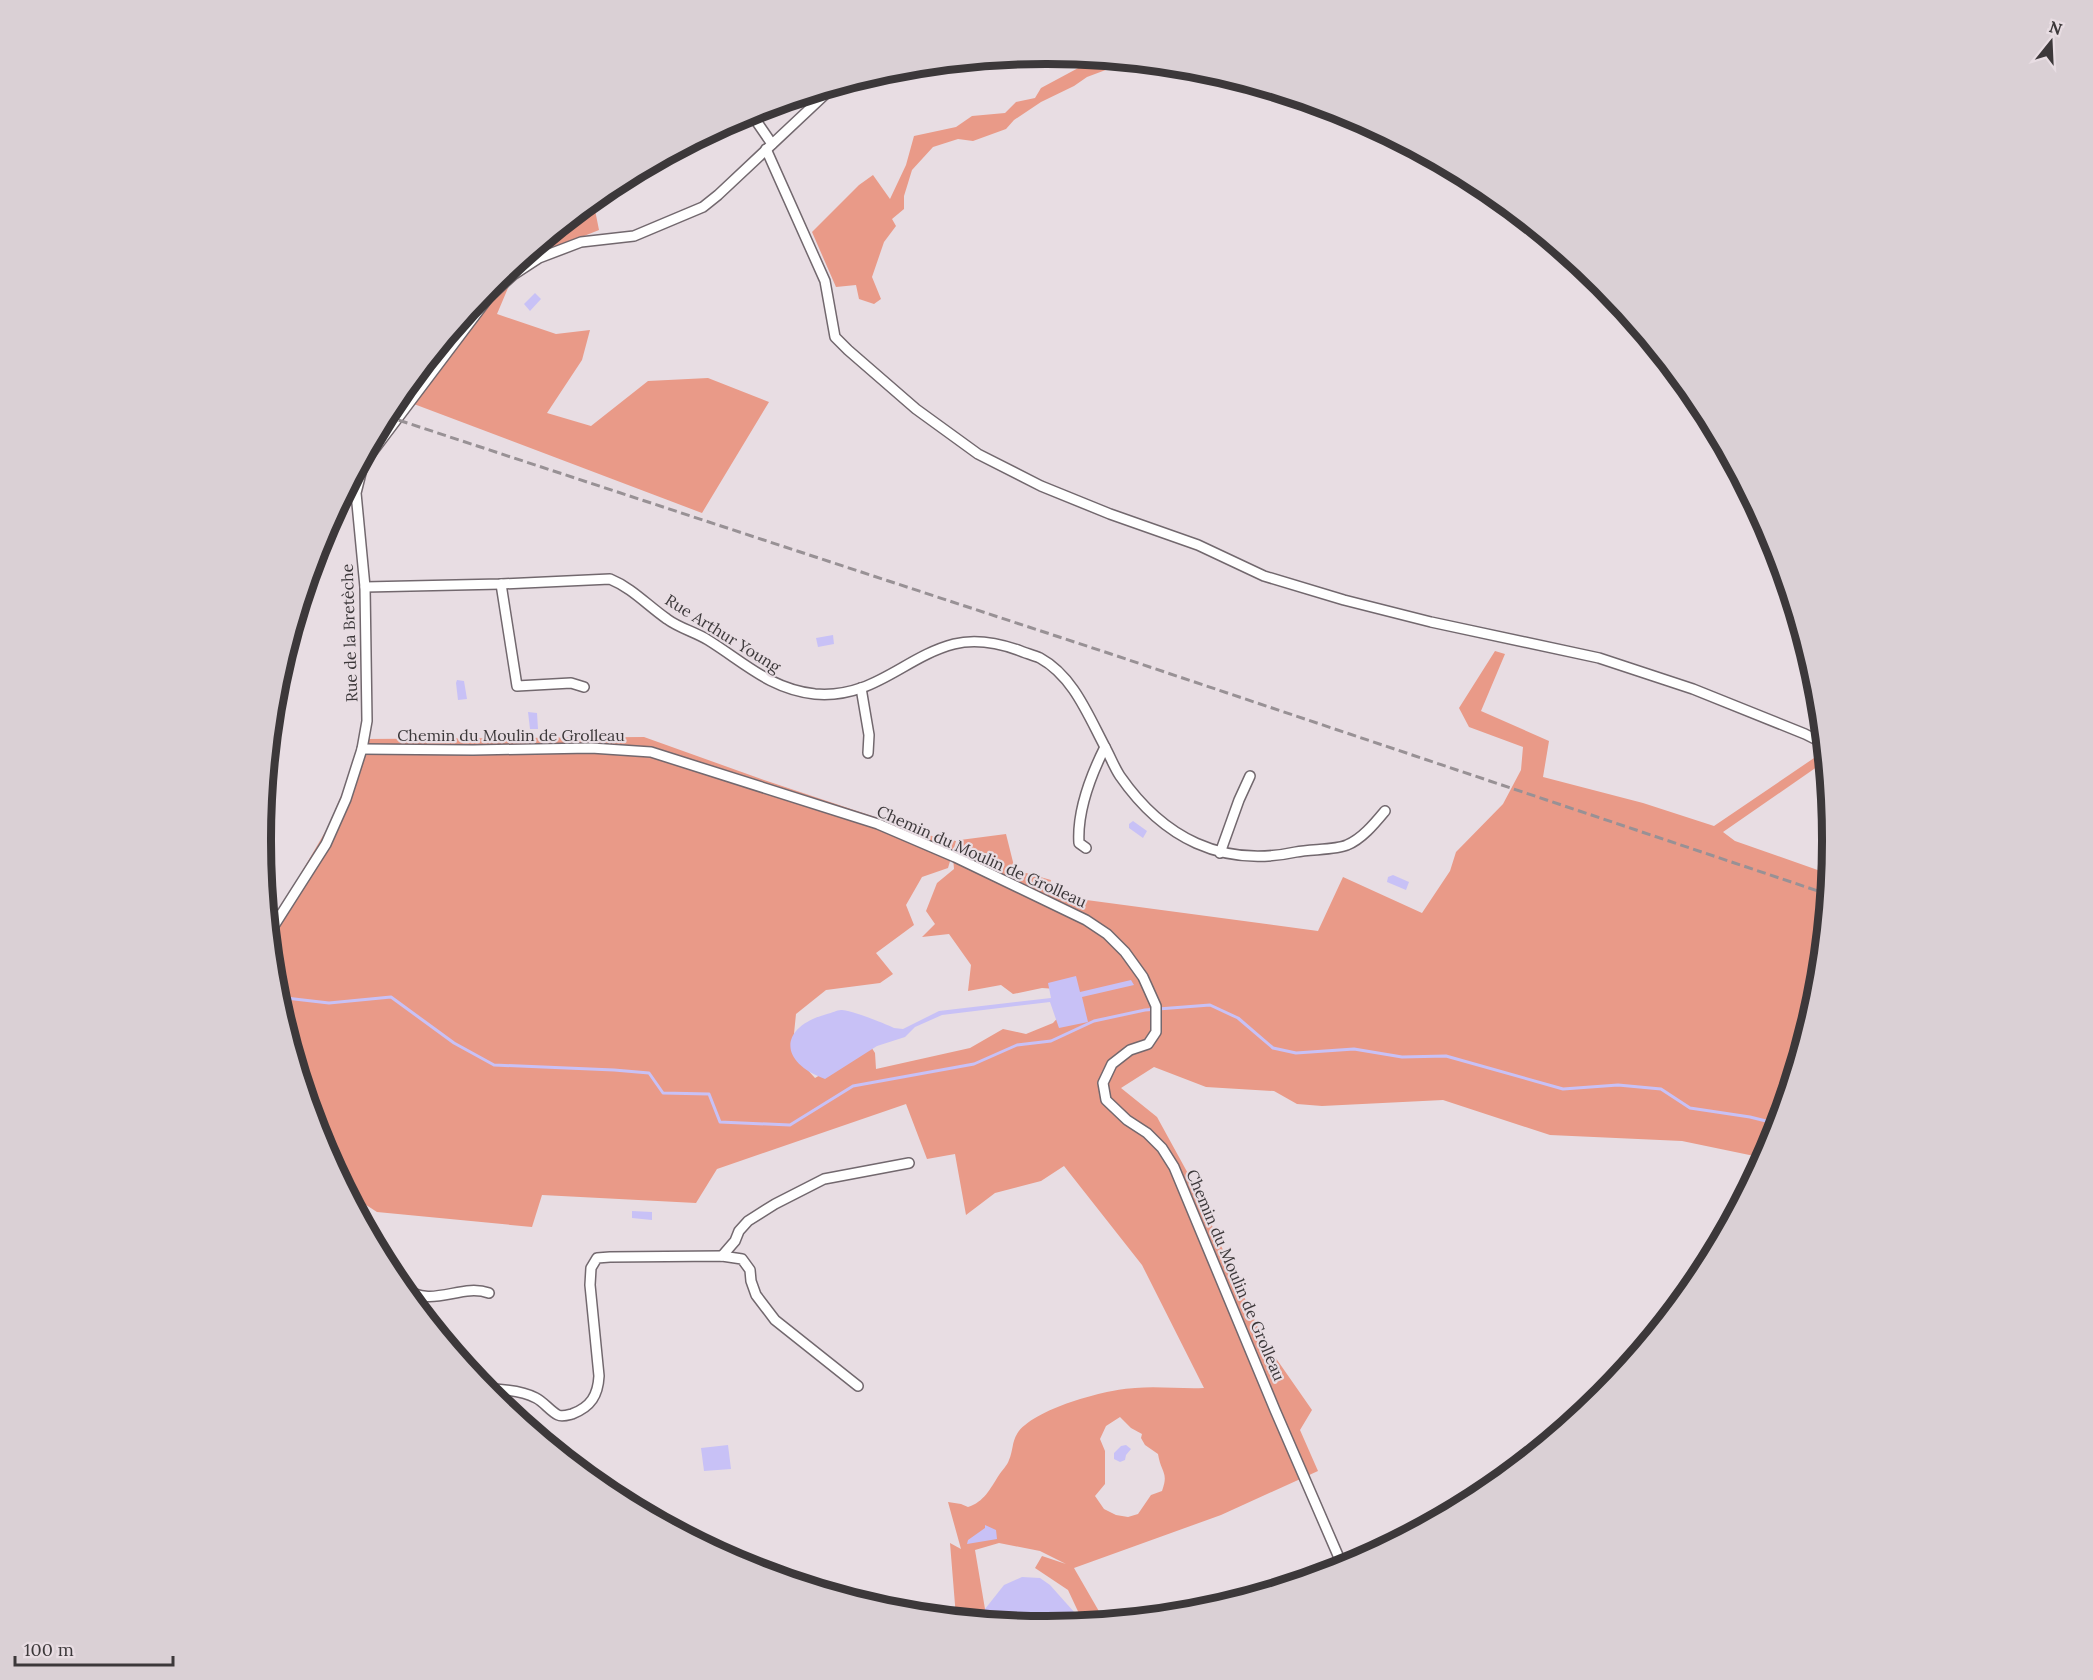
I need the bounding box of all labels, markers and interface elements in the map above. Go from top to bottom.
north arrow [2021,12,2081,72]
text: N [2047,16,2065,39]
street label: Rue de la Bretèche [337,563,361,703]
street label: Rue Arthur Young [662,589,785,677]
street label: Chemin du Moulin de Grolleau [397,725,625,745]
street label: Chemin du Moulin de Grolleau [874,801,1090,912]
street label: Chemin du Moulin de Grolleau [1182,1166,1290,1384]
scale bar [15,1629,172,1667]
text: 100 m [24,1638,74,1661]

